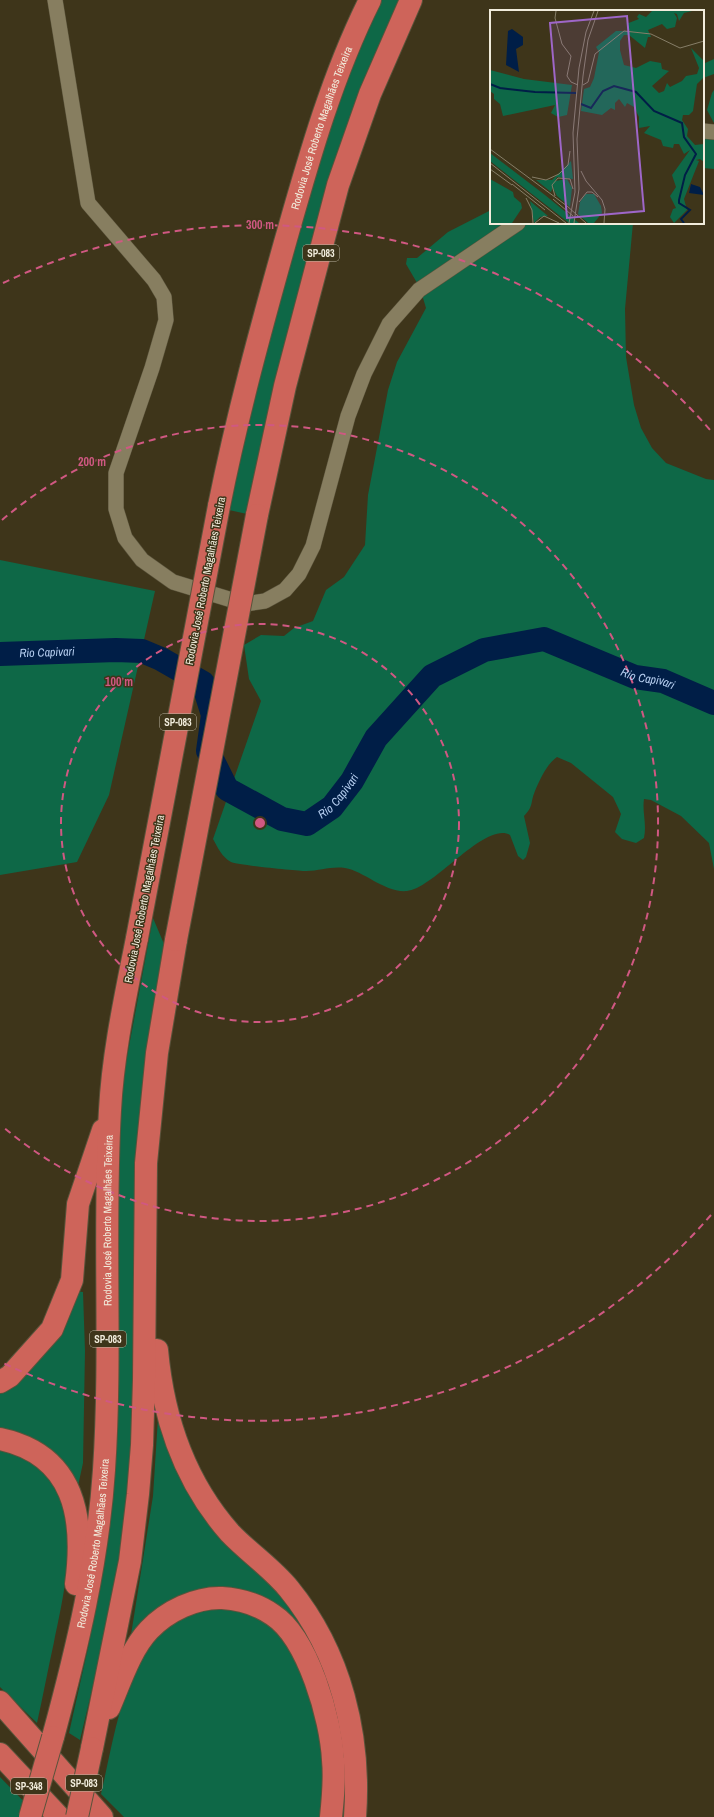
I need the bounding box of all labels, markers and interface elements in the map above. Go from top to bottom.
inset map [490,10,704,224]
street label: Rodovia José Roberto Magalhães Teixeira [288,44,355,211]
text: 300 m [246,217,274,233]
road number: SP-083 [303,245,339,261]
text: 200 m [78,454,106,470]
street label: Rodovia José Roberto Magalhães Teixeira [182,496,228,666]
water label: Rio Capivari [19,643,75,661]
water label: Rio Capivari [618,664,678,693]
text: 100 m [105,674,133,690]
road number: SP-083 [160,714,196,730]
water label: Rio Capivari [315,771,363,822]
street label: Rodovia José Roberto Magalhães Teixeira [121,814,167,984]
centre of rings [253,816,267,830]
street label: Rodovia José Roberto Magalhães Teixeira [100,1134,116,1306]
road number: SP-083 [90,1331,126,1347]
street label: Rodovia José Roberto Magalhães Teixeira [73,1458,112,1629]
road number: SP-083 [66,1775,102,1791]
road number: SP-348 [11,1778,47,1794]

